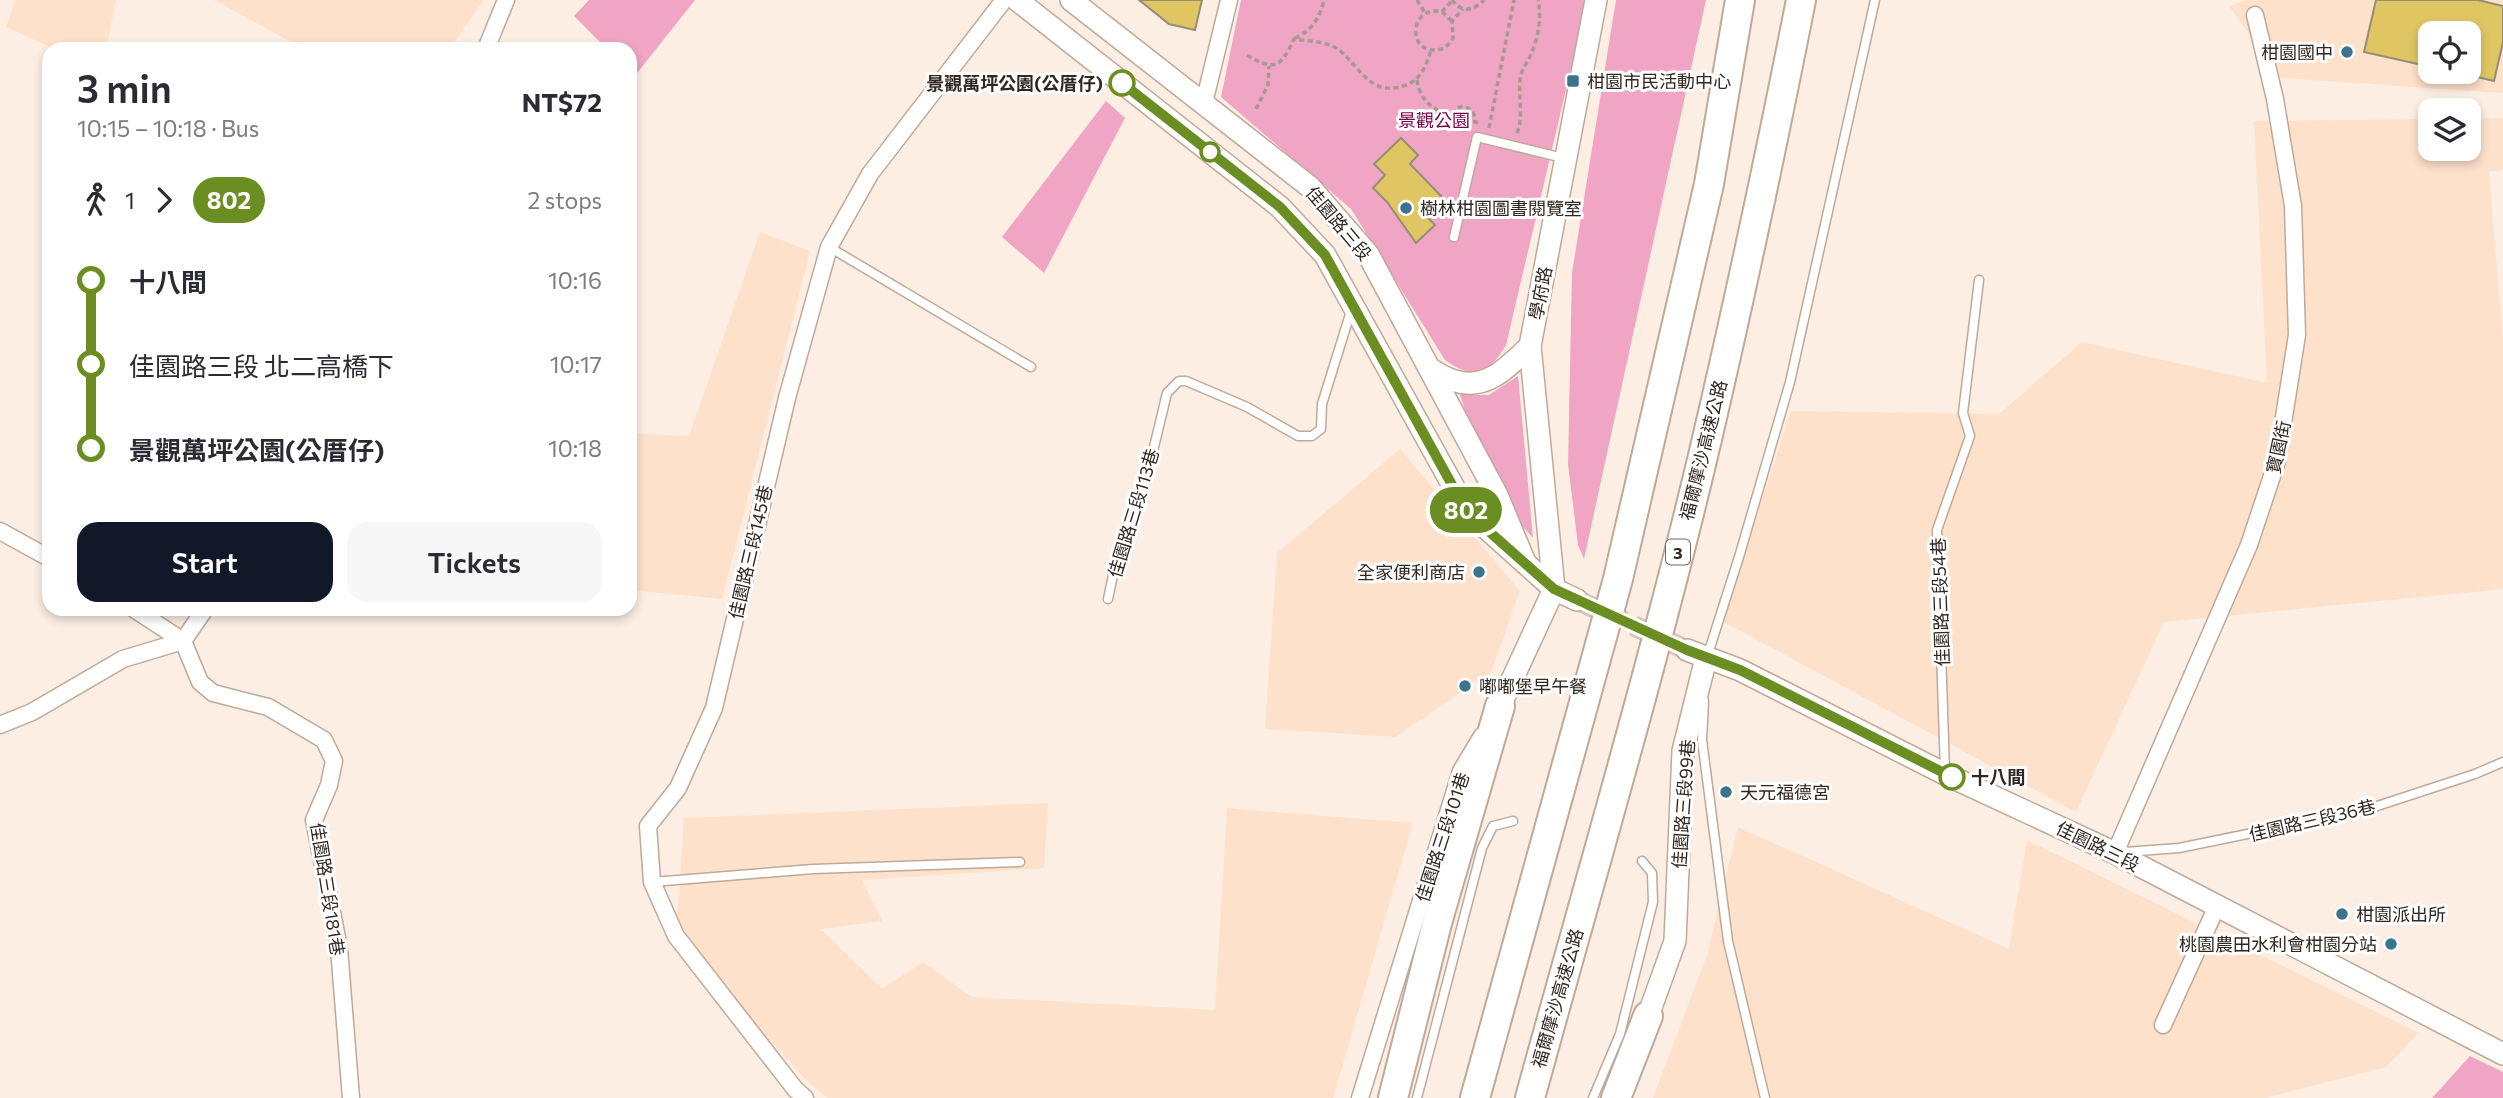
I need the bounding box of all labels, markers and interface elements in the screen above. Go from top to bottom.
map controls [2418,21,2481,161]
button: locate [2418,21,2481,84]
place label: 柑園國中 [2261,41,2333,63]
marker: 柑園國中 [2339,44,2355,60]
text: 3 min [77,64,172,111]
marker: 景觀萬坪公園(公厝仔) [1109,70,1135,96]
place label: 柑園市民活動中心 [1587,70,1731,92]
place label: 景觀萬坪公園(公厝仔) [926,72,1103,94]
marker: 柑園市民活動中心 [1565,73,1581,89]
text: NT$72 [522,86,602,117]
button: layers [2418,98,2481,161]
park label: 景觀公園 [1398,109,1470,131]
text: 10:15 – 10:18 · Bus [77,114,259,142]
unlabelled marker [1200,142,1220,162]
icon: walk [77,181,115,219]
icon: forward [145,181,183,219]
street label: 佳園路三段 [1302,181,1376,265]
text: 802 [207,185,251,214]
text: 1 [125,186,135,214]
text: 2 stops [528,186,602,214]
place label: 樹林柑園圖書閱覽室 [1420,197,1582,219]
marker: 樹林柑園圖書閱覽室 [1398,200,1414,216]
street label: 學府路 [1524,264,1556,322]
text: 十八間 [129,266,207,297]
text: 10:16 [548,266,602,294]
text: 佳園路三段 北二高橋下 [129,350,394,381]
text: 10:17 [550,350,602,378]
street label: 福爾摩沙高速公路 [1675,377,1731,523]
street label: 寶園街 [2262,418,2294,476]
text: 景觀萬坪公園(公厝仔) [129,434,384,465]
text: 10:18 [548,434,602,462]
street label: 佳園路三段113巷 [1103,446,1163,580]
street label: 佳園路三段145巷 [724,483,776,621]
line badge: 802 [1426,487,1506,533]
text: 802 [1444,495,1488,524]
button: Start [77,522,333,602]
button: Tickets [347,522,602,602]
street label: 佳園路三段54巷 [1927,537,1953,667]
road number: 3 [1666,540,1690,565]
place label: 全家便利商店 [1357,561,1465,583]
marker: 全家便利商店 [1471,564,1487,580]
place label: 嘟嘟堡早午餐 [1479,675,1587,697]
marker: 嘟嘟堡早午餐 [1457,678,1473,694]
street label: 佳園路三段99巷 [1667,738,1699,870]
marker: 十八間 [1939,764,1965,790]
place label: 十八間 [1971,766,2025,788]
street label: 佳園路三段101巷 [1411,769,1473,905]
place label: 天元福德宮 [1740,781,1830,803]
marker: 天元福德宮 [1718,784,1734,800]
street label: 佳園路三段36巷 [2247,795,2377,845]
street label: 佳園路三段 [2053,816,2143,876]
street label: 佳園路三段181巷 [307,821,349,957]
place label: 柑園派出所 [2356,903,2446,925]
marker: 柑園派出所 [2334,906,2350,922]
street label: 福爾摩沙高速公路 [1527,926,1587,1070]
place label: 桃園農田水利會柑園分站 [2179,933,2377,955]
marker: 桃園農田水利會柑園分站 [2383,936,2399,952]

